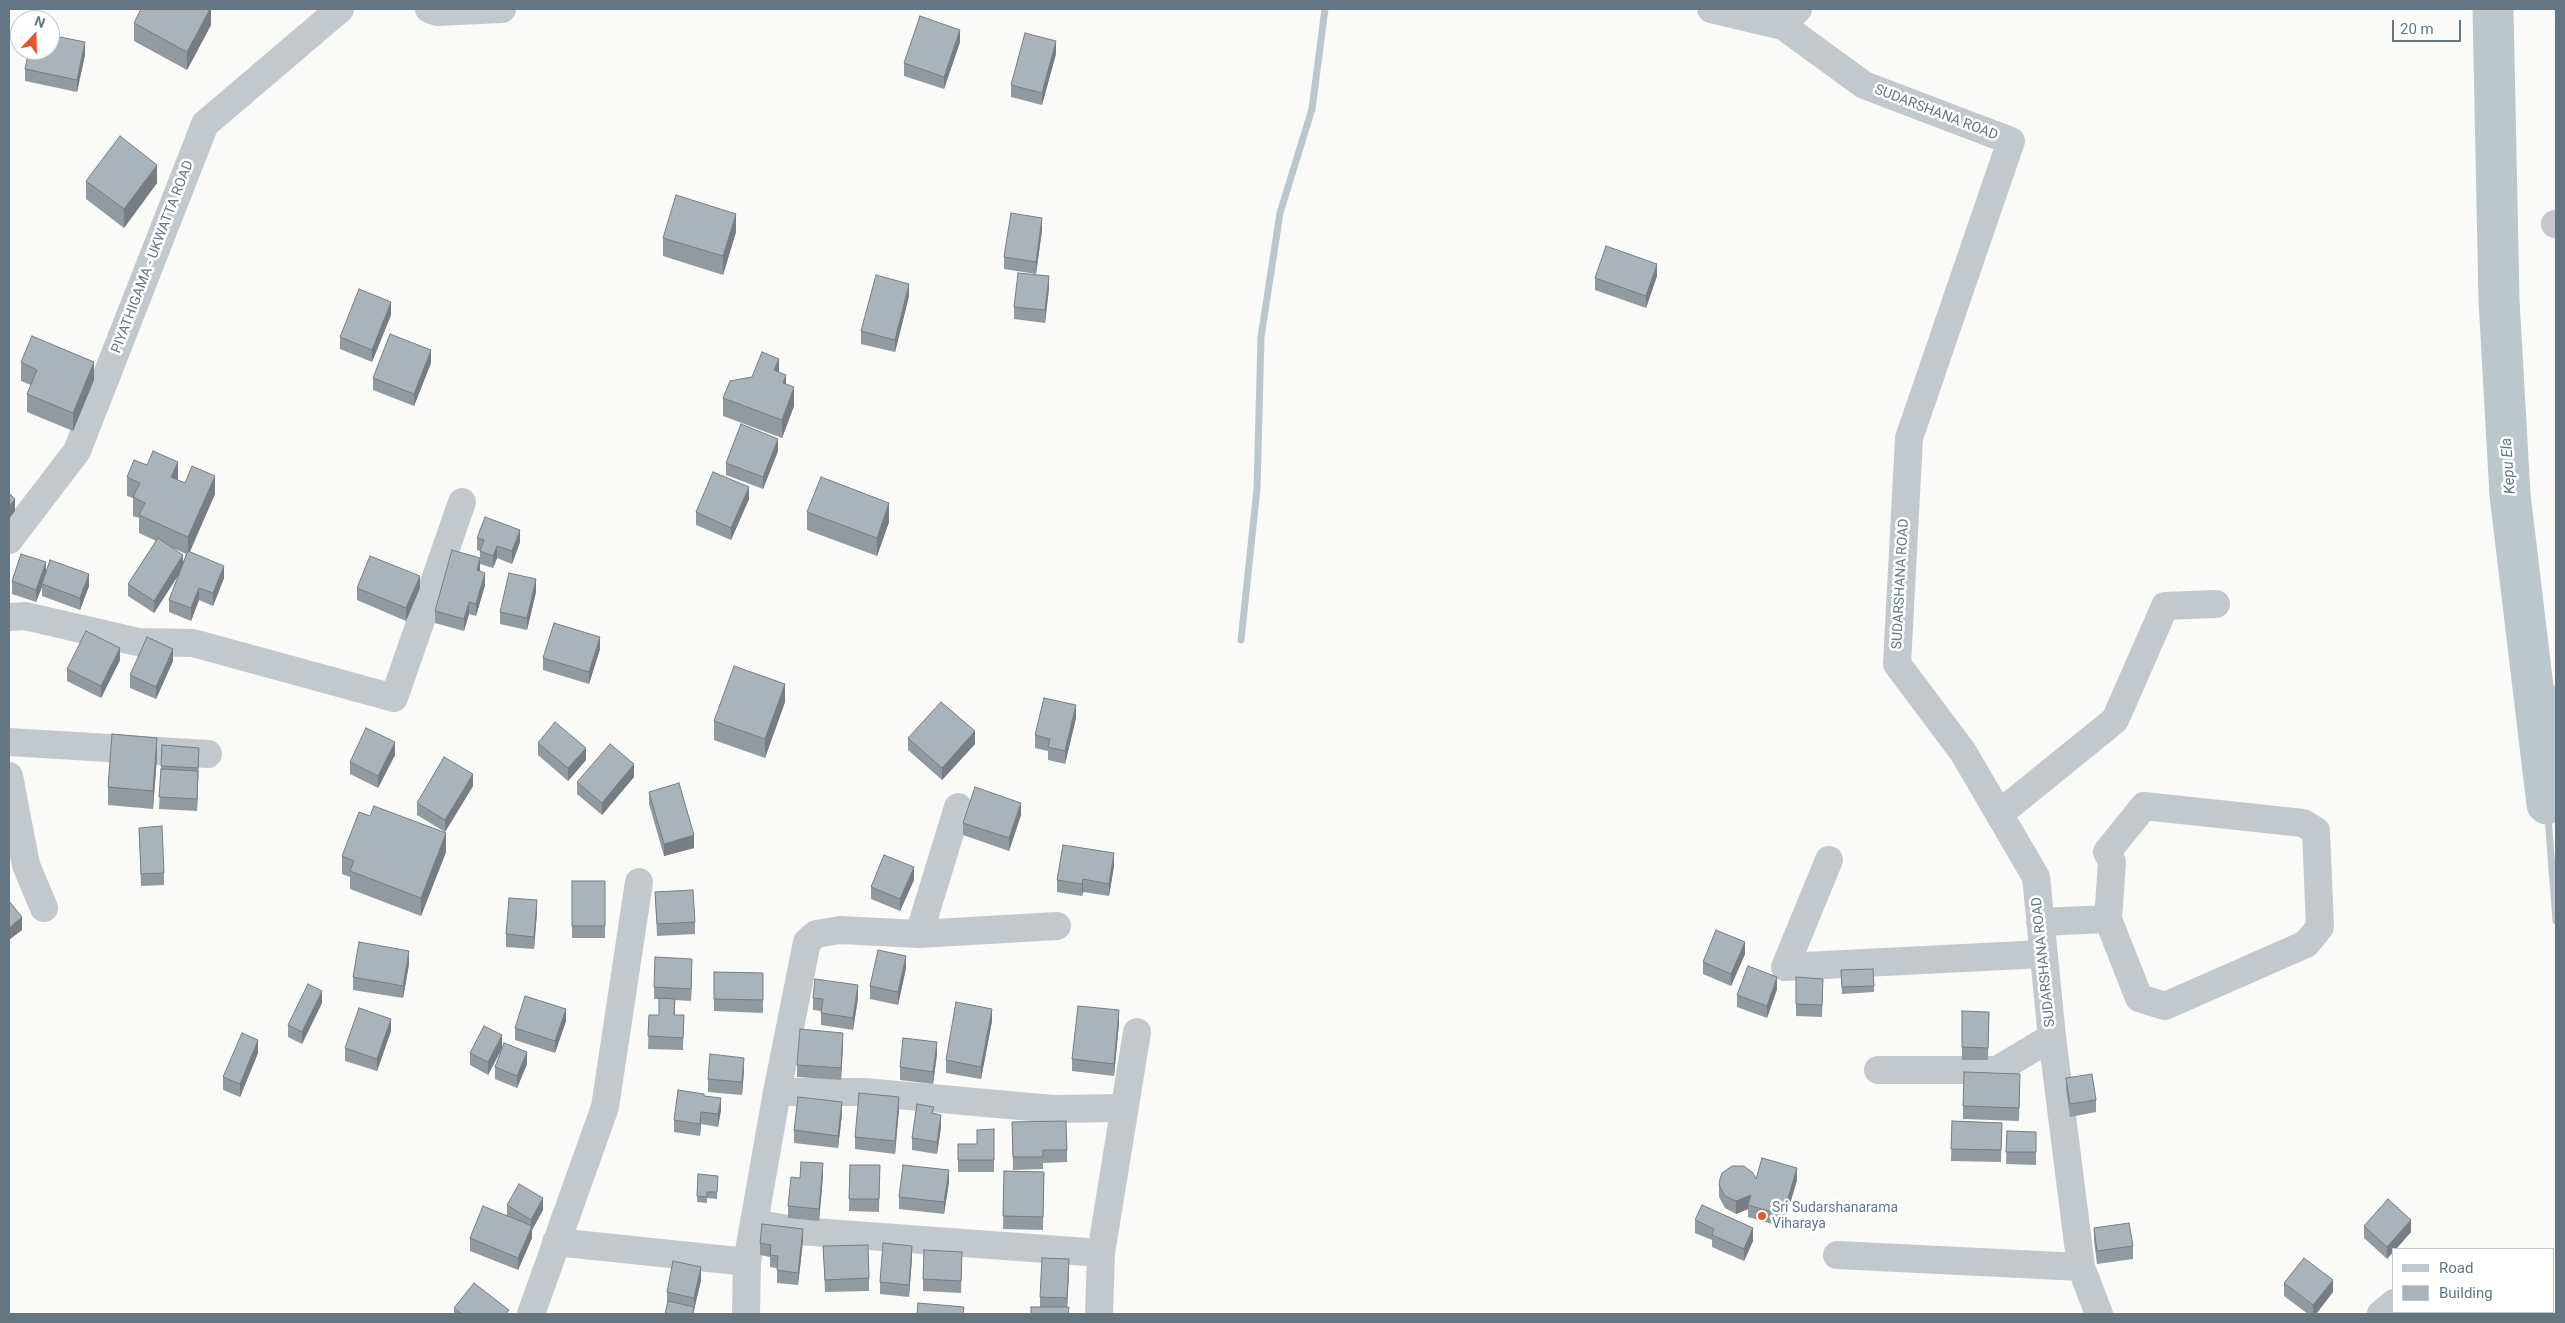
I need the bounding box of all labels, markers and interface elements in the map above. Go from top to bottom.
north arrow [10,10,60,60]
scale bar [2395,10,2464,42]
text: N [33,13,47,31]
text: 20 m [2400,20,2434,38]
street label: SUDARSHANA ROAD [1872,82,2000,144]
street label: PIYATHIGAMA - UKWATTA ROAD [108,158,198,356]
water label: Kepu Ela [2498,437,2520,495]
street label: SUDARSHANA ROAD [1889,518,1913,650]
street label: SUDARSHANA ROAD [2029,896,2059,1028]
place label: Sri Sudarshanarama Viharaya [1772,1200,1898,1232]
marker: Sri Sudarshanarama Viharaya [1756,1210,1768,1222]
legend [2392,1248,2555,1313]
text: Road [2439,1259,2473,1277]
text: Building [2439,1284,2493,1302]

